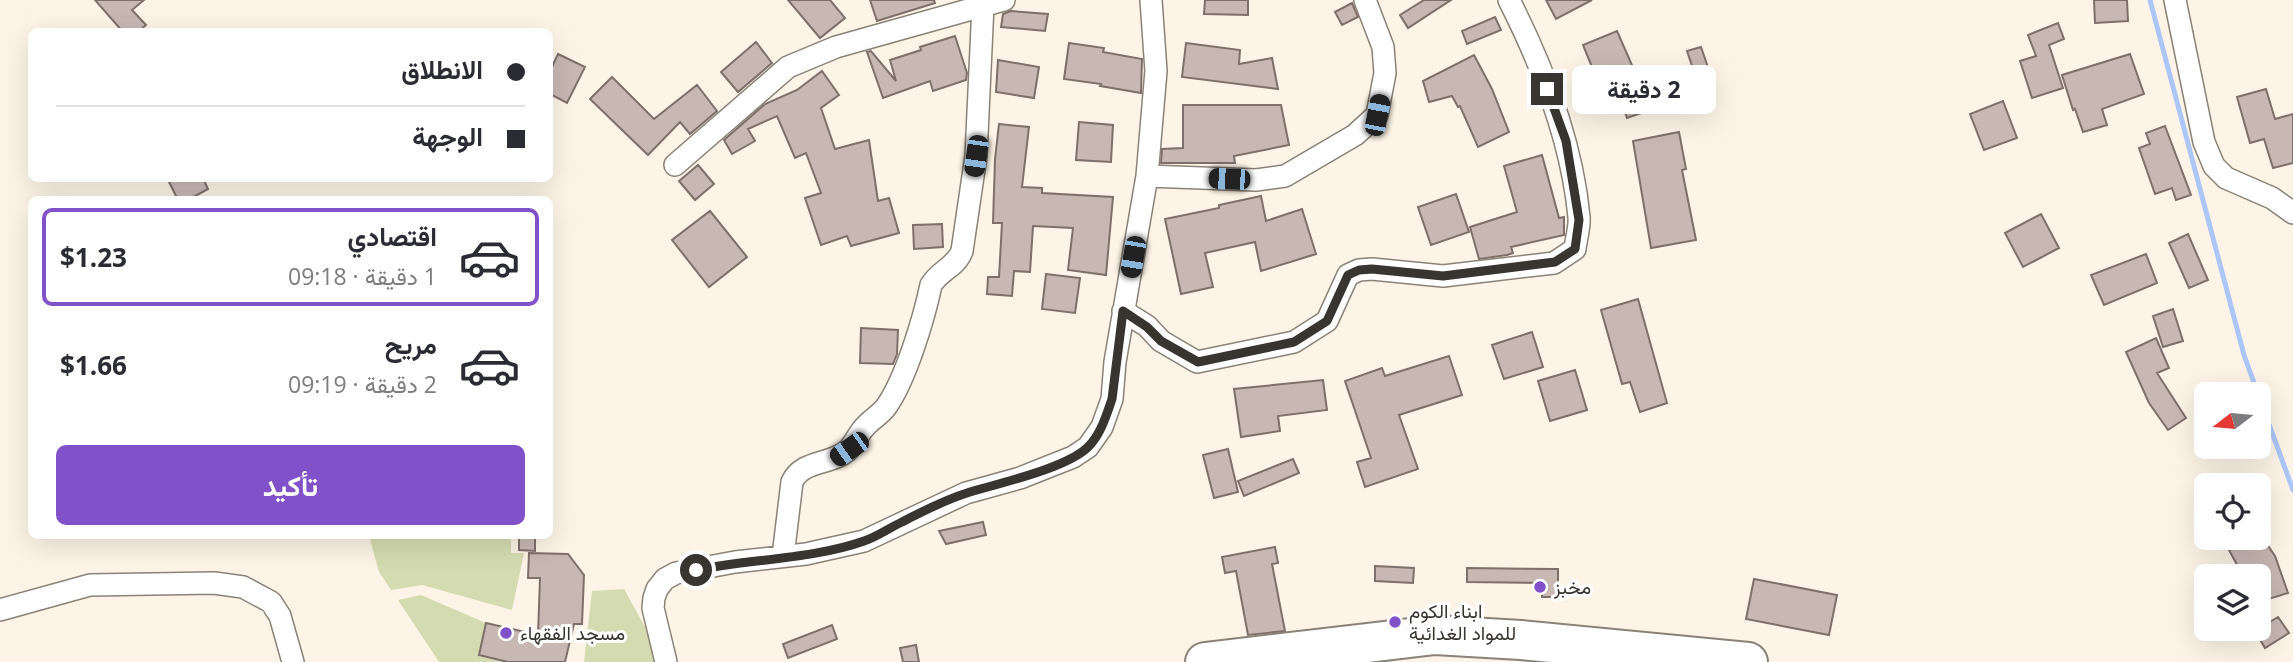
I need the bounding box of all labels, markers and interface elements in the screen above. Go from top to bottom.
text: الانطلاق [401,51,483,87]
callout: 2 دقيقة [1572,64,1715,114]
route end [1531,73,1563,105]
text: 2 دقيقة [1607,73,1681,105]
car [1363,92,1392,138]
text: الوجهة [412,118,483,154]
car [963,134,990,178]
car [1208,168,1251,190]
text: اقتصادي [348,218,437,254]
icon: car [458,226,521,289]
car [1120,234,1147,280]
text: $1.23 [60,239,127,275]
text: 1 دقيقة · 09:18 [288,260,437,292]
text: مريح [385,326,437,362]
icon: car [458,334,521,397]
text: $1.66 [60,347,127,383]
text: 2 دقيقة · 09:19 [288,368,437,400]
north arrow [2194,382,2272,458]
map controls [2194,382,2271,641]
car [826,428,873,470]
button: تأكيد [56,445,525,525]
button: locate [2194,473,2271,550]
route start [680,554,712,586]
button: layers [2194,564,2271,641]
place label: مخبز [1553,574,1591,600]
marker: مخبز [1532,579,1548,595]
place label: ابناء الكوم للمواد الغدائية [1409,598,1516,646]
marker: ابناء الكوم للمواد الغدائية [1387,614,1403,630]
place label: مسجد الفقهاء [520,620,625,646]
marker: مسجد الفقهاء [498,625,514,641]

